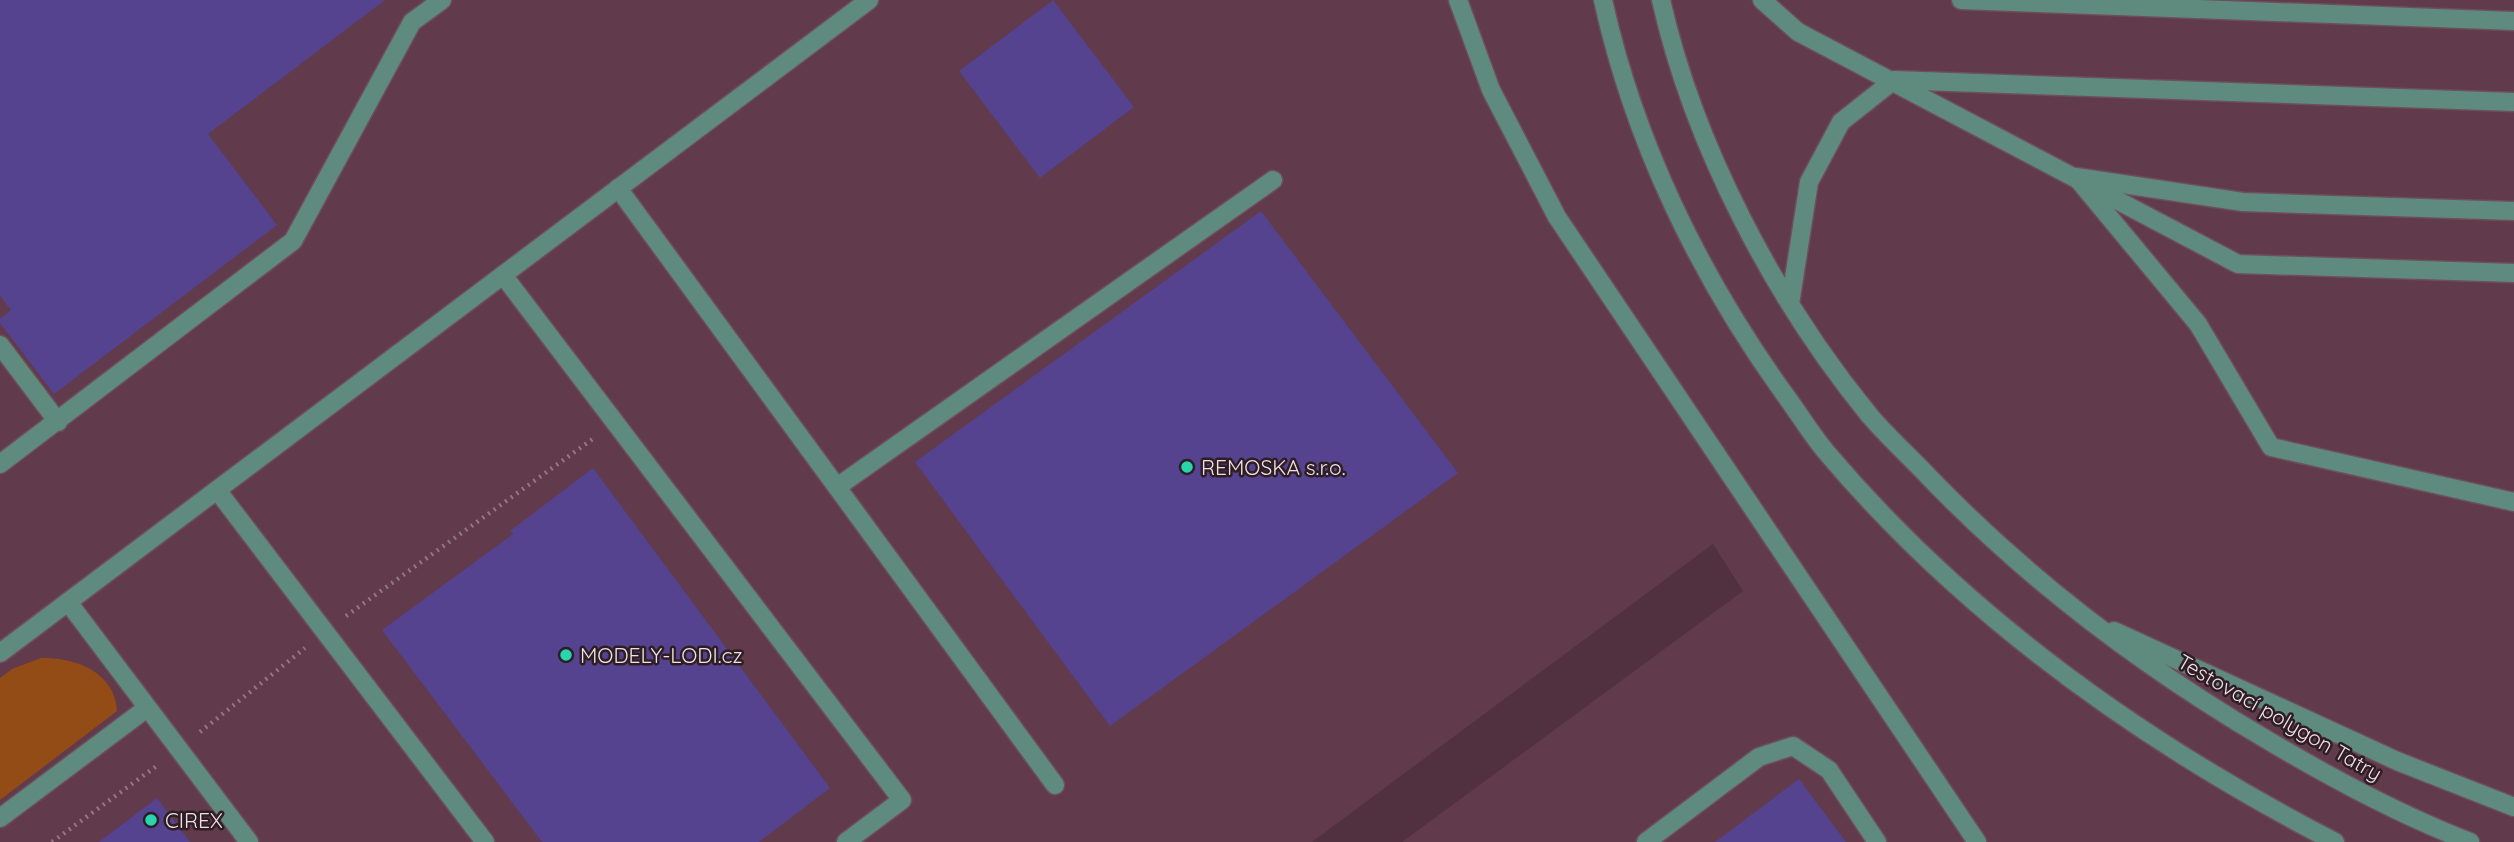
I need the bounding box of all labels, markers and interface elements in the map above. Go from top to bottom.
place label: REMOSKA s.r.o. [1201,454,1346,480]
marker: REMOSKA s.r.o. [1179,459,1195,475]
place label: MODELY-LODI.cz [580,642,742,668]
marker: MODELY-LODI.cz [558,647,574,663]
street label: Testovací polygon Tatry [2173,648,2387,786]
place label: CIREX [165,807,223,833]
marker: CIREX [143,812,159,828]

